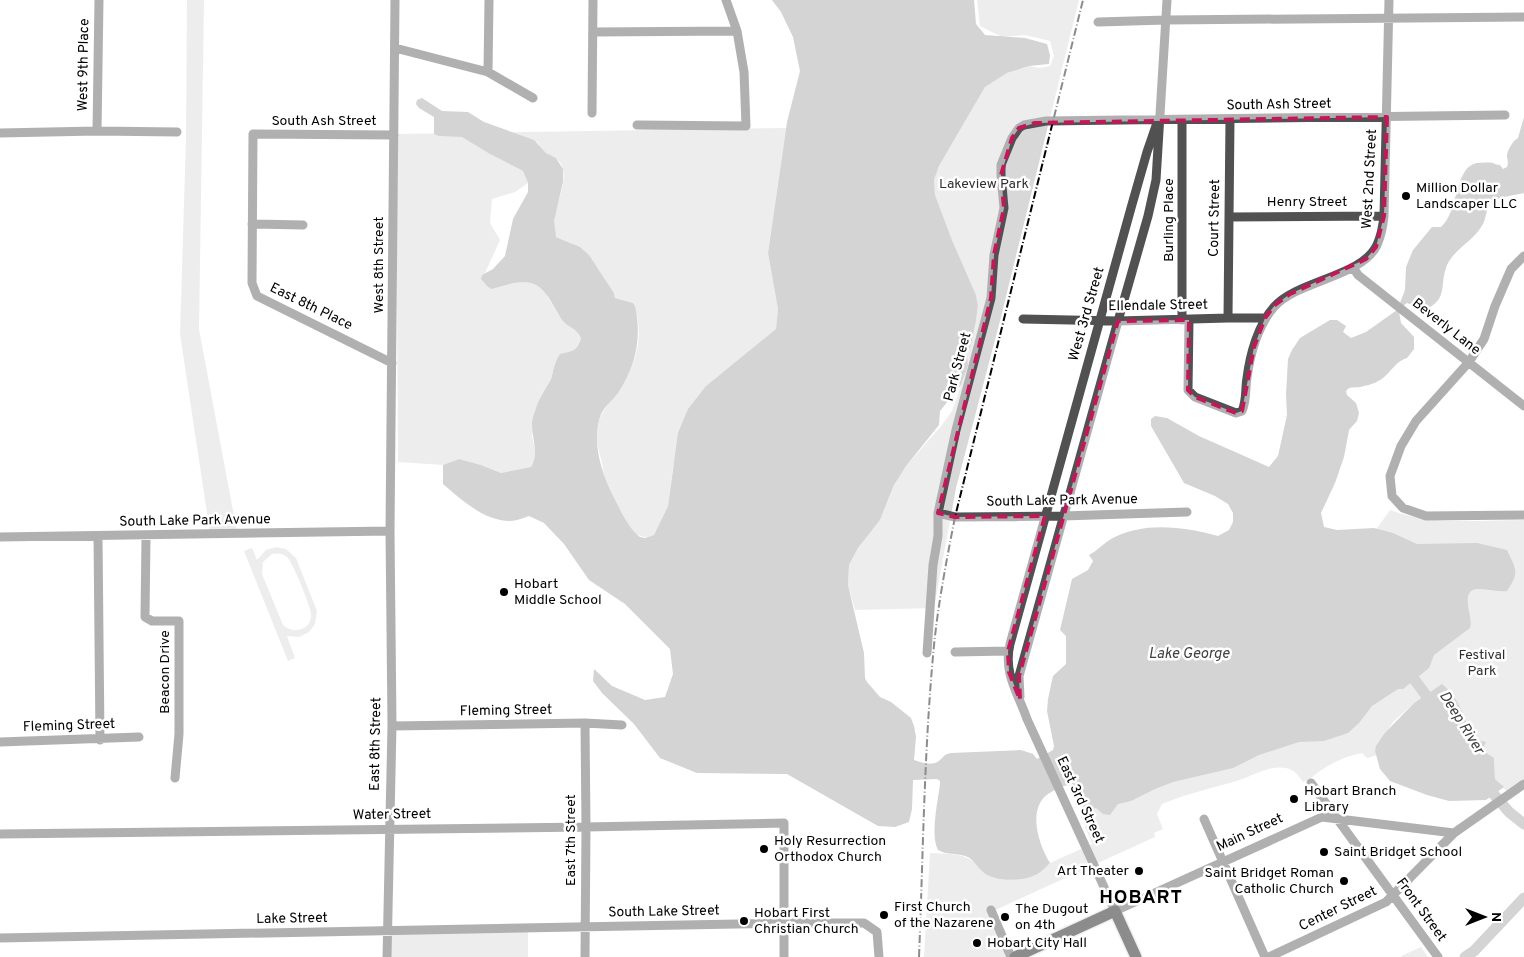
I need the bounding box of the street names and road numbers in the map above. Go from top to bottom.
street label: West 9th Place [75,18,93,112]
street label: South Ash Street [1226,96,1332,114]
street label: South Ash Street [271,113,377,130]
street label: West 2nd Street [1359,128,1381,230]
street label: Burling Place [1161,178,1178,262]
street label: Court Street [1206,179,1224,257]
street label: Henry Street [1267,194,1347,211]
street label: West 8th Street [371,217,388,313]
street label: West 3rd Street [1065,265,1109,363]
street label: East 8th Place [267,280,355,334]
street label: Beverly Lane [1408,295,1484,359]
street label: Ellendale Street [1108,297,1208,315]
street label: Park Street [941,331,975,403]
street label: South Lake Park Avenue [986,491,1138,511]
street label: South Lake Park Avenue [119,511,271,531]
street label: Beacon Drive [157,630,174,714]
street label: East 8th Street [367,697,385,791]
street label: Fleming Street [460,702,552,720]
street label: Fleming Street [23,716,115,736]
street label: East 3rd Street [1052,754,1108,846]
street label: East 7th Street [563,794,580,886]
street label: Water Street [353,806,431,824]
street label: Main Street [1214,810,1286,856]
street label: Front Street [1392,875,1450,945]
street label: Center Street [1296,883,1380,935]
street label: South Lake Street [608,903,720,921]
street label: Lake Street [256,910,328,928]

